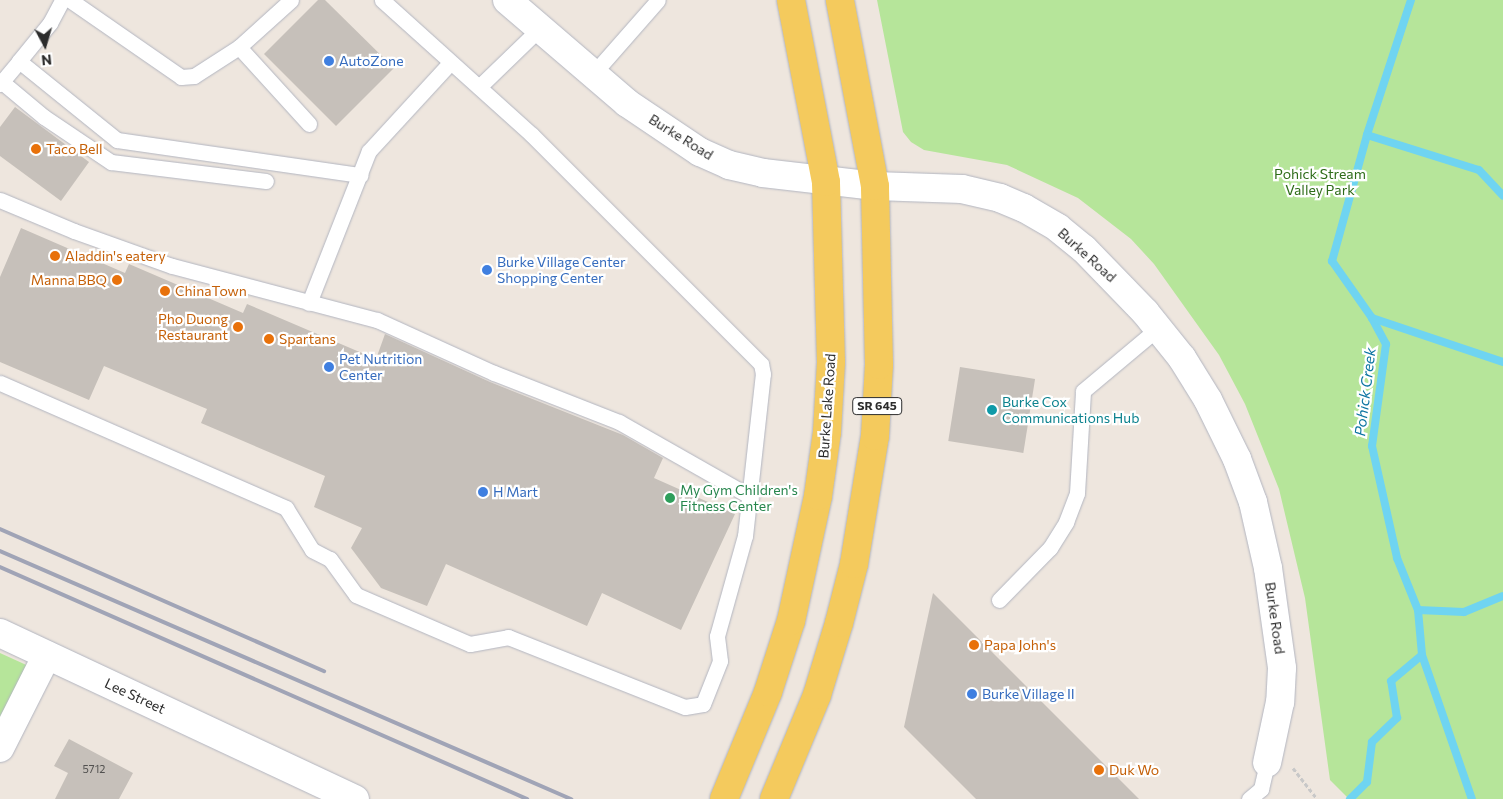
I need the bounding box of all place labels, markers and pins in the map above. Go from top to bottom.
place label: AutoZone [339,53,404,69]
marker: AutoZone [323,55,335,67]
place label: Taco Bell [46,141,103,157]
marker: Taco Bell [30,143,42,155]
place label: Aladdin's eatery [65,248,166,264]
marker: Aladdin's eatery [49,250,61,262]
place label: Burke Village Center Shopping Center [497,254,626,286]
marker: Burke Village Center Shopping Center [481,264,493,276]
place label: Manna BBQ [31,272,107,288]
marker: Manna BBQ [111,274,123,286]
place label: ChinaTown [175,283,247,299]
marker: ChinaTown [159,285,171,297]
place label: Pho Duong Restaurant [158,311,228,344]
marker: Pho Duong Restaurant [232,321,244,333]
place label: Spartans [279,331,336,347]
marker: Spartans [263,333,275,345]
place label: Pet Nutrition Center [339,351,422,384]
marker: Pet Nutrition Center [323,361,335,373]
place label: Burke Cox Communications Hub [1002,394,1139,427]
marker: Burke Cox Communications Hub [986,404,998,416]
place label: My Gym Children's Fitness Center [680,482,798,514]
place label: H Mart [493,484,538,500]
marker: H Mart [477,486,489,498]
marker: My Gym Children's Fitness Center [664,492,676,504]
place label: Papa John's [984,637,1056,653]
marker: Papa John's [968,639,980,651]
place label: Burke Village II [982,686,1075,702]
marker: Burke Village II [966,688,978,700]
place label: Duk Wo [1109,762,1159,778]
marker: Duk Wo [1093,764,1105,776]

